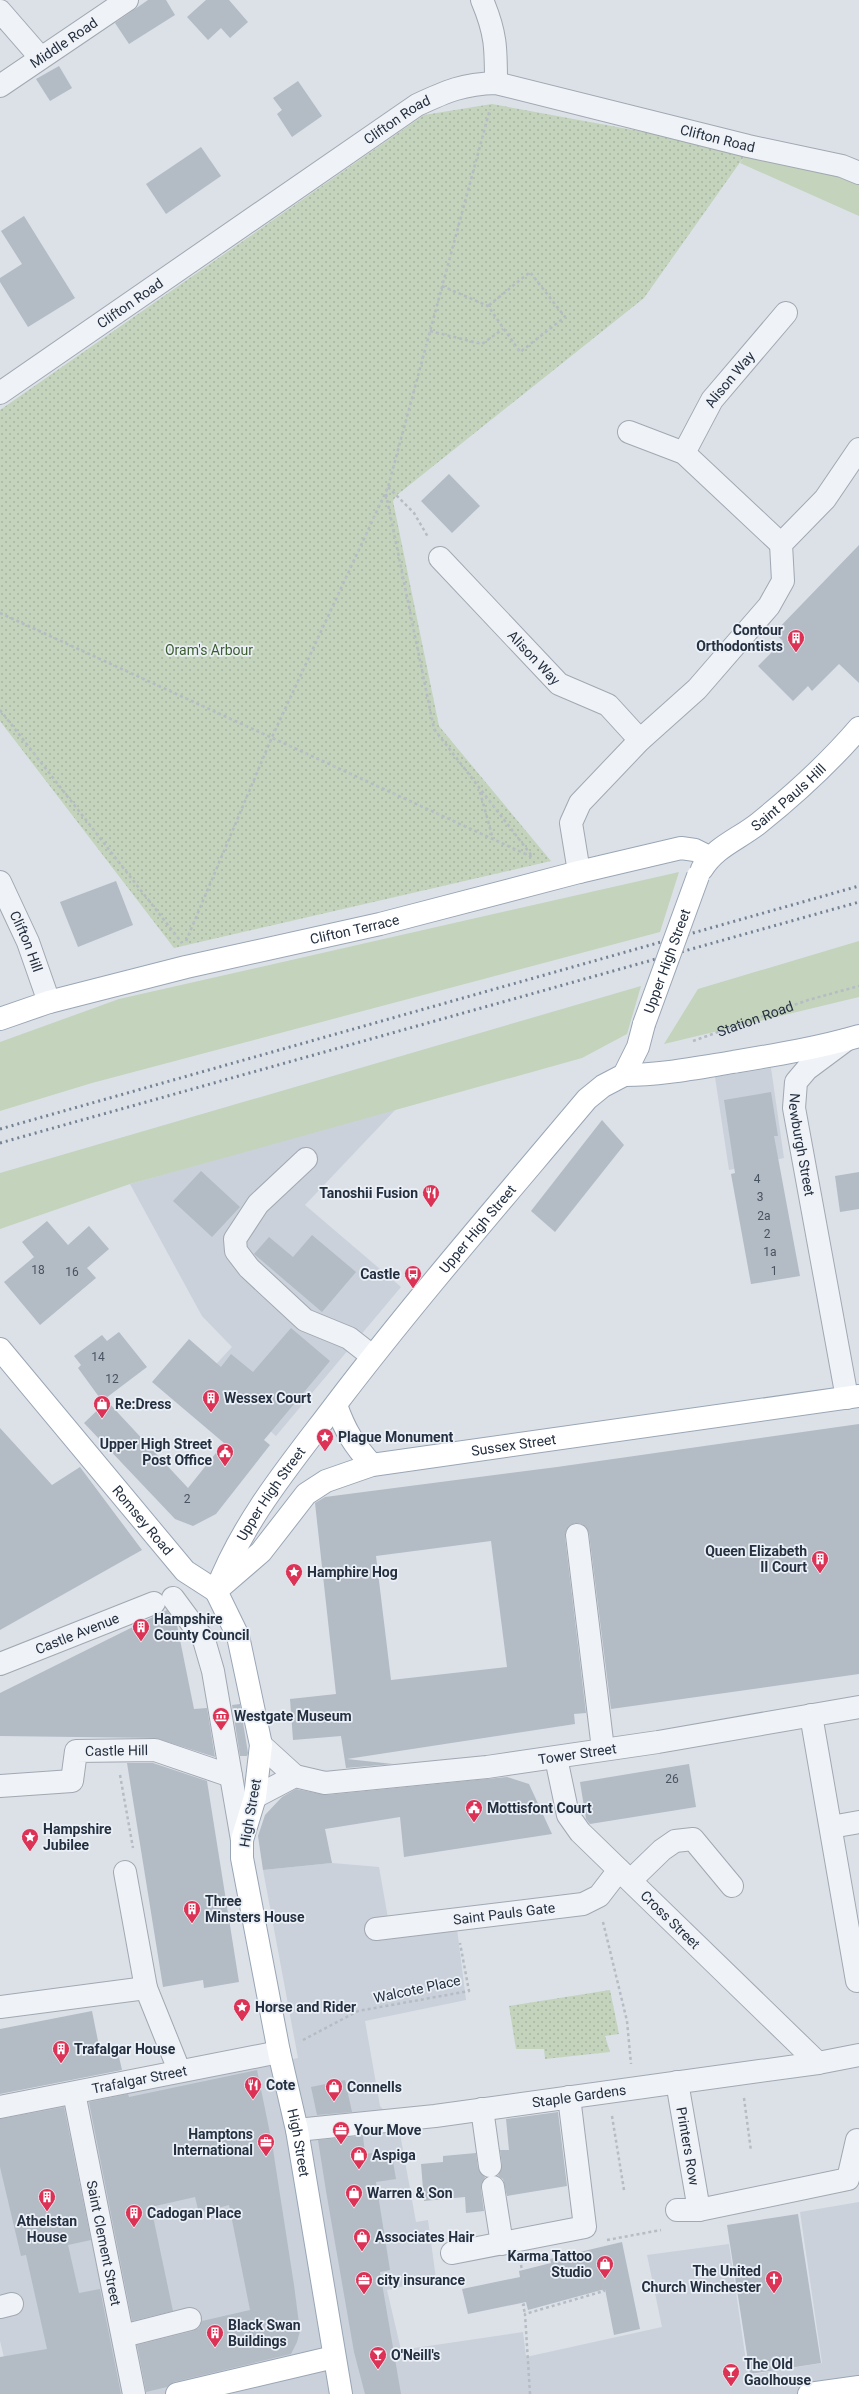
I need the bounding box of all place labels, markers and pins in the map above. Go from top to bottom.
place label: Contour Orthodontists [696,622,783,654]
building icon: Contour Orthodontists [786,628,806,653]
restaurant icon: Tanoshii Fusion [421,1183,441,1208]
place label: Tanoshii Fusion [319,1185,418,1201]
bus stop icon: Castle [403,1264,423,1289]
place label: Castle [360,1266,400,1282]
building icon: Wessex Court [201,1388,221,1413]
place label: Wessex Court [224,1390,312,1406]
shop icon: Re:Dress [92,1394,112,1419]
place label: Re:Dress [115,1396,172,1412]
place icon: Plague Monument [315,1427,335,1452]
place label: Plague Monument [338,1429,453,1445]
place label: Upper High Street Post Office [100,1436,212,1468]
public building icon: Upper High Street Post Office [215,1442,235,1467]
place label: Queen Elizabeth II Court [705,1543,807,1575]
building icon: Queen Elizabeth II Court [810,1549,830,1574]
place icon: Hamphire Hog [284,1562,304,1587]
place label: Hamphire Hog [307,1564,398,1580]
place label: Hampshire County Council [154,1611,249,1643]
building icon: Hampshire County Council [131,1617,151,1642]
museum icon: Westgate Museum [211,1706,231,1731]
place label: Westgate Museum [234,1708,352,1724]
public building icon: Mottisfont Court [464,1798,484,1823]
place label: Mottisfont Court [487,1800,592,1816]
place label: Hampshire Jubilee [43,1821,112,1853]
place icon: Hampshire Jubilee [20,1827,40,1852]
place label: Three Minsters House [205,1893,305,1925]
building icon: Three Minsters House [182,1899,202,1924]
place icon: Horse and Rider [232,1997,252,2022]
place label: Horse and Rider [255,1999,356,2015]
building icon: Trafalgar House [51,2039,71,2064]
place label: Trafalgar House [74,2041,176,2057]
restaurant icon: Cote [243,2075,263,2100]
place label: Cote [266,2077,296,2093]
shop icon: Connells [324,2077,344,2102]
place label: Connells [347,2079,402,2095]
office icon: Your Move [331,2120,351,2145]
place label: Your Move [354,2122,422,2138]
place label: Hamptons International [173,2126,253,2158]
office icon: Hamptons International [256,2132,276,2157]
shop icon: Aspiga [349,2145,369,2170]
place label: Aspiga [372,2147,416,2163]
shop icon: Warren & Son [344,2183,364,2208]
place label: Warren & Son [367,2185,453,2201]
building icon: Athelstan House [37,2187,57,2212]
building icon: Cadogan Place [124,2203,144,2228]
place label: Cadogan Place [147,2205,242,2221]
place label: Athelstan House [17,2213,77,2245]
shop icon: Associates Hair [352,2227,372,2252]
place label: Associates Hair [375,2229,474,2245]
place label: Karma Tattoo Studio [508,2248,592,2280]
shop icon: Karma Tattoo Studio [595,2254,615,2279]
place label: The United Church Winchester [641,2263,761,2295]
church icon: The United Church Winchester [764,2269,784,2294]
office icon: city insurance [354,2270,374,2295]
place label: city insurance [377,2272,465,2288]
place label: Black Swan Buildings [228,2317,301,2349]
building icon: Black Swan Buildings [205,2323,225,2348]
bar icon: O'Neill's [368,2345,388,2370]
place label: O'Neill's [391,2347,440,2363]
place label: The Old Gaolhouse [744,2356,811,2388]
bar icon: The Old Gaolhouse [721,2362,741,2387]

